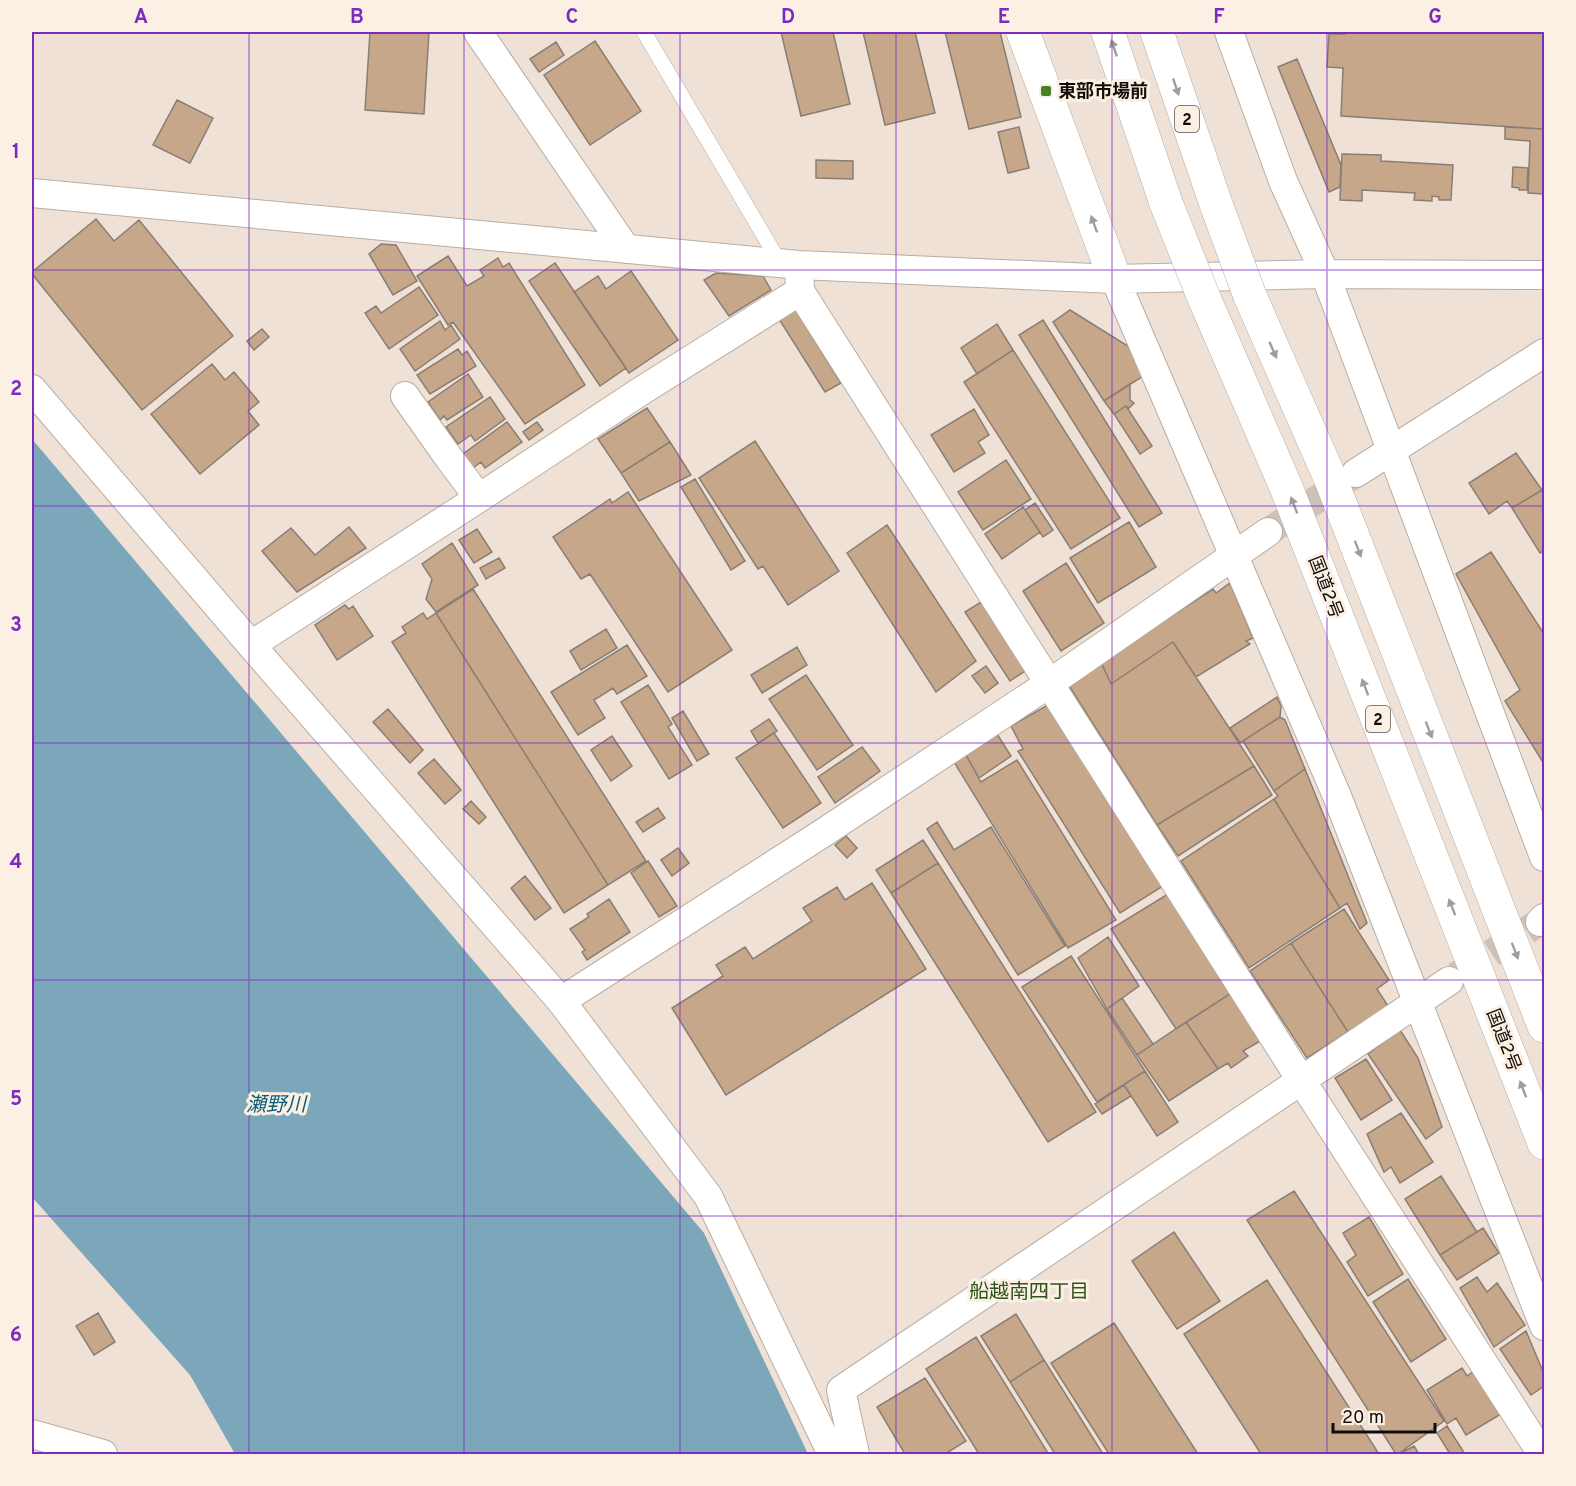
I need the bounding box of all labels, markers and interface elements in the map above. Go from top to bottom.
text: A [134,5,148,31]
text: B [350,5,364,31]
text: C [566,5,578,31]
text: D [781,5,795,31]
text: E [998,5,1010,31]
text: F [1213,5,1225,31]
text: G [1428,5,1442,31]
one-way arrow [1109,39,1118,57]
one-way arrow [1172,78,1181,96]
place label: 東部市場前 [1058,81,1148,104]
marker: 東部市場前 [1039,84,1053,98]
road number: 2 [1175,106,1199,132]
text: 1 [12,140,20,166]
one-way arrow [1089,215,1099,233]
one-way arrow [1269,341,1279,359]
text: 2 [10,377,22,403]
one-way arrow [1288,496,1298,514]
one-way arrow [1353,540,1363,558]
street label: 国道2号 [1302,553,1347,622]
text: 3 [10,613,22,639]
one-way arrow [1360,678,1369,696]
road number: 2 [1366,706,1390,732]
one-way arrow [1424,722,1434,740]
text: 4 [10,850,22,876]
one-way arrow [1447,898,1457,916]
one-way arrow [1511,942,1520,960]
street label: 国道2号 [1480,1006,1525,1075]
one-way arrow [1518,1080,1527,1098]
text: 5 [10,1087,22,1113]
water label: 瀬野川 [246,1093,308,1119]
district label: 船越南四丁目 [969,1280,1089,1306]
text: 6 [10,1323,22,1349]
scale bar [1333,1396,1435,1434]
text: 20 m [1342,1407,1384,1430]

